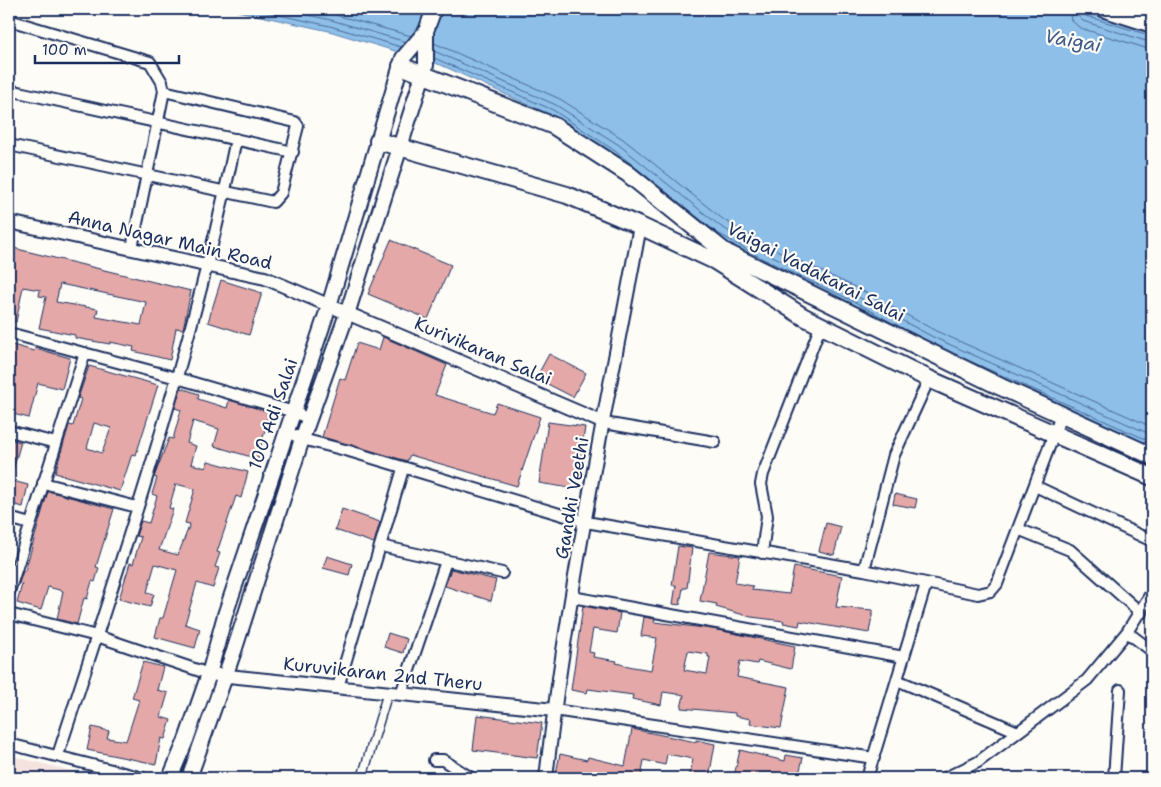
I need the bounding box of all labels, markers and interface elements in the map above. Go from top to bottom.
water label: Vaigai [1043,23,1104,58]
scale bar [35,32,179,64]
text: 100 m [42,40,87,60]
street label: Anna Nagar Main Road [66,205,274,275]
street label: Vaigai Vadakarai Salai [723,217,909,327]
street label: Kurivikaran Salai [411,311,555,391]
street label: 100 Adi Salai [243,355,303,473]
street label: Gandhi Veethi [549,435,595,561]
street label: Kuruvikaran 2nd Theru [282,652,484,696]

